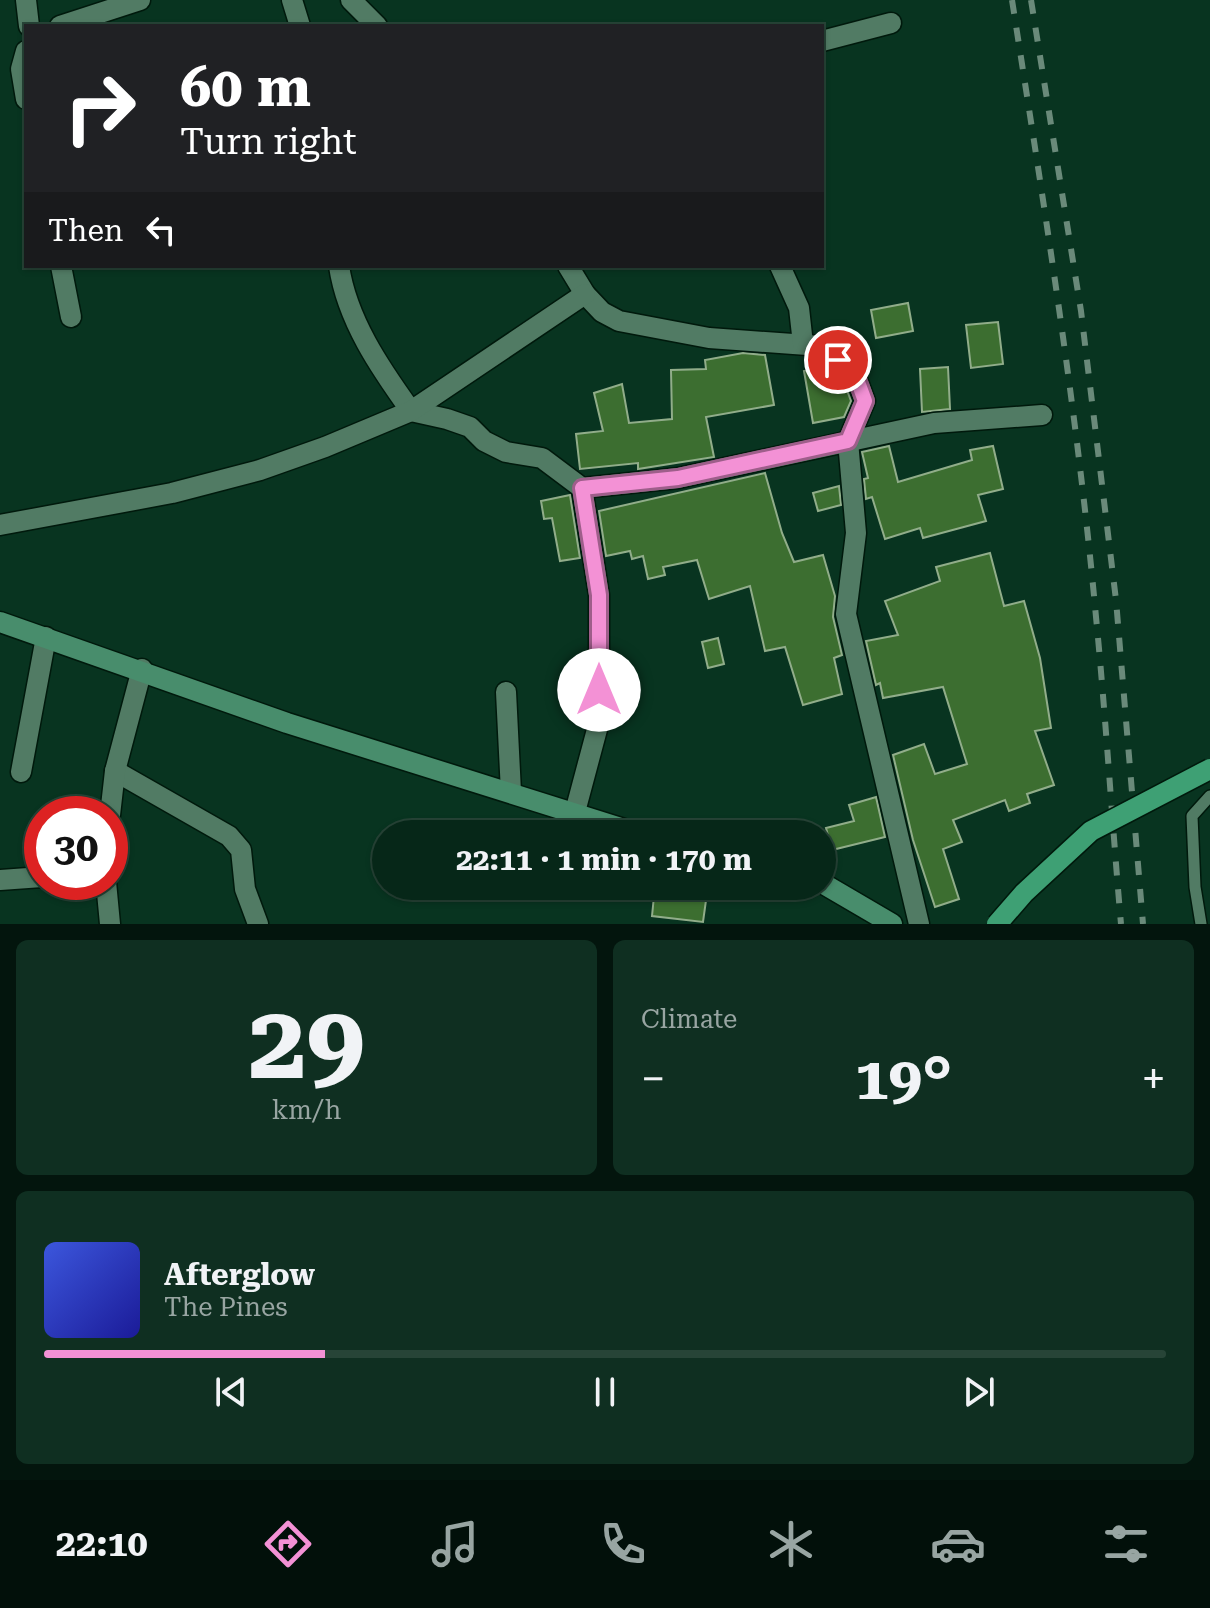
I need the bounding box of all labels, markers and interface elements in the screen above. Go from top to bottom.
text: 60 m [180,54,311,120]
icon: right [48,56,152,160]
text: Turn right [180,121,357,163]
icon: left [139,208,183,252]
text: Then [48,213,123,248]
pin [804,326,872,394]
icon: arrive [816,338,860,382]
position arrow [557,648,641,732]
speed limit sign: 30 [24,796,128,900]
text: 22:11 · 1 min · 170 m [456,842,752,877]
text: 29 [248,982,365,1103]
text: Climate [641,1004,737,1034]
text: 19° [855,1043,952,1114]
text: − [641,1053,666,1105]
text: + [1141,1053,1166,1105]
text: km/h [272,1095,341,1125]
text: Afterglow [164,1257,315,1292]
text: The Pines [164,1292,288,1322]
icon: previous [209,1370,253,1414]
icon: pause [583,1370,627,1414]
icon: next [957,1370,1001,1414]
icon: directions [260,1516,316,1572]
icon: music [427,1516,483,1572]
icon: phone [595,1516,651,1572]
icon: climate [763,1516,819,1572]
icon: car [930,1516,986,1572]
icon: filters [1098,1516,1154,1572]
text: 22:10 [56,1523,148,1565]

